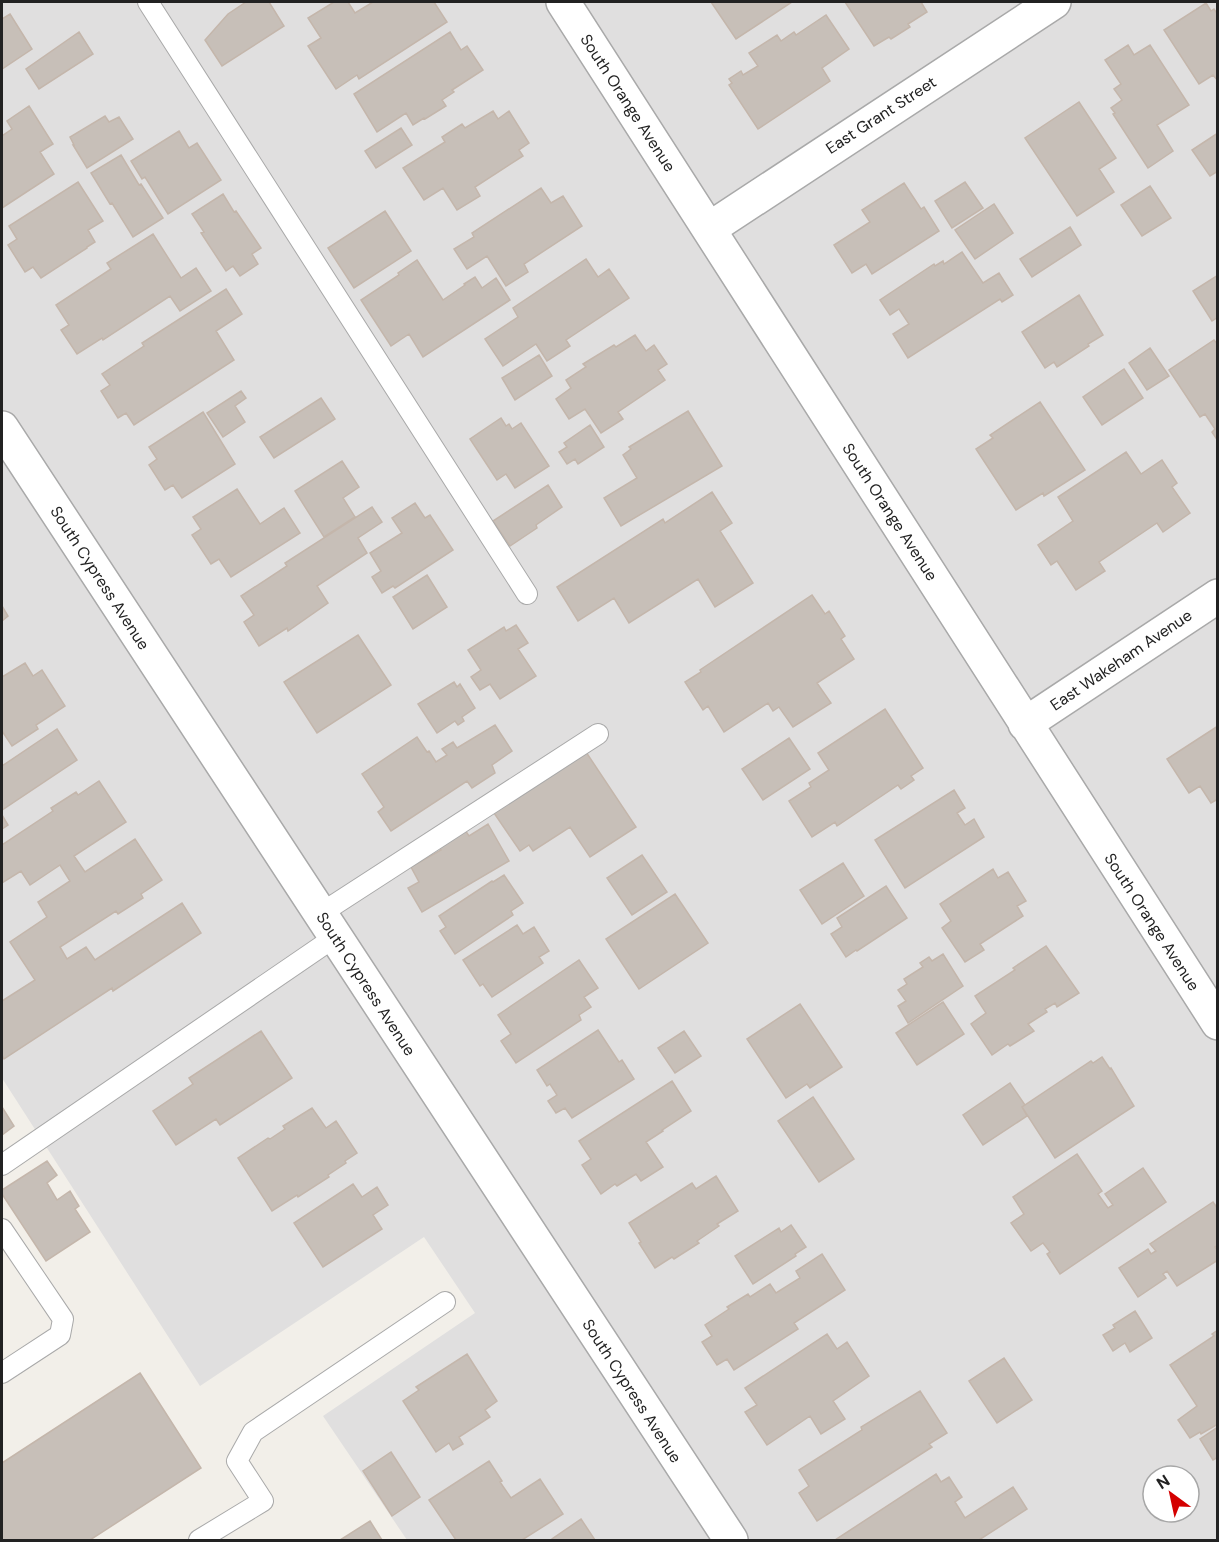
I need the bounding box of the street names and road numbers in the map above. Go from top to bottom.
street label: South Orange Avenue [576,30,680,176]
street label: East Grant Street [822,71,940,159]
street label: South Orange Avenue [838,439,942,585]
street label: South Cypress Avenue [46,502,154,654]
street label: East Wakeham Avenue [1046,605,1196,715]
street label: South Orange Avenue [1100,849,1204,995]
street label: South Cypress Avenue [312,908,420,1060]
street label: South Cypress Avenue [578,1315,686,1467]

